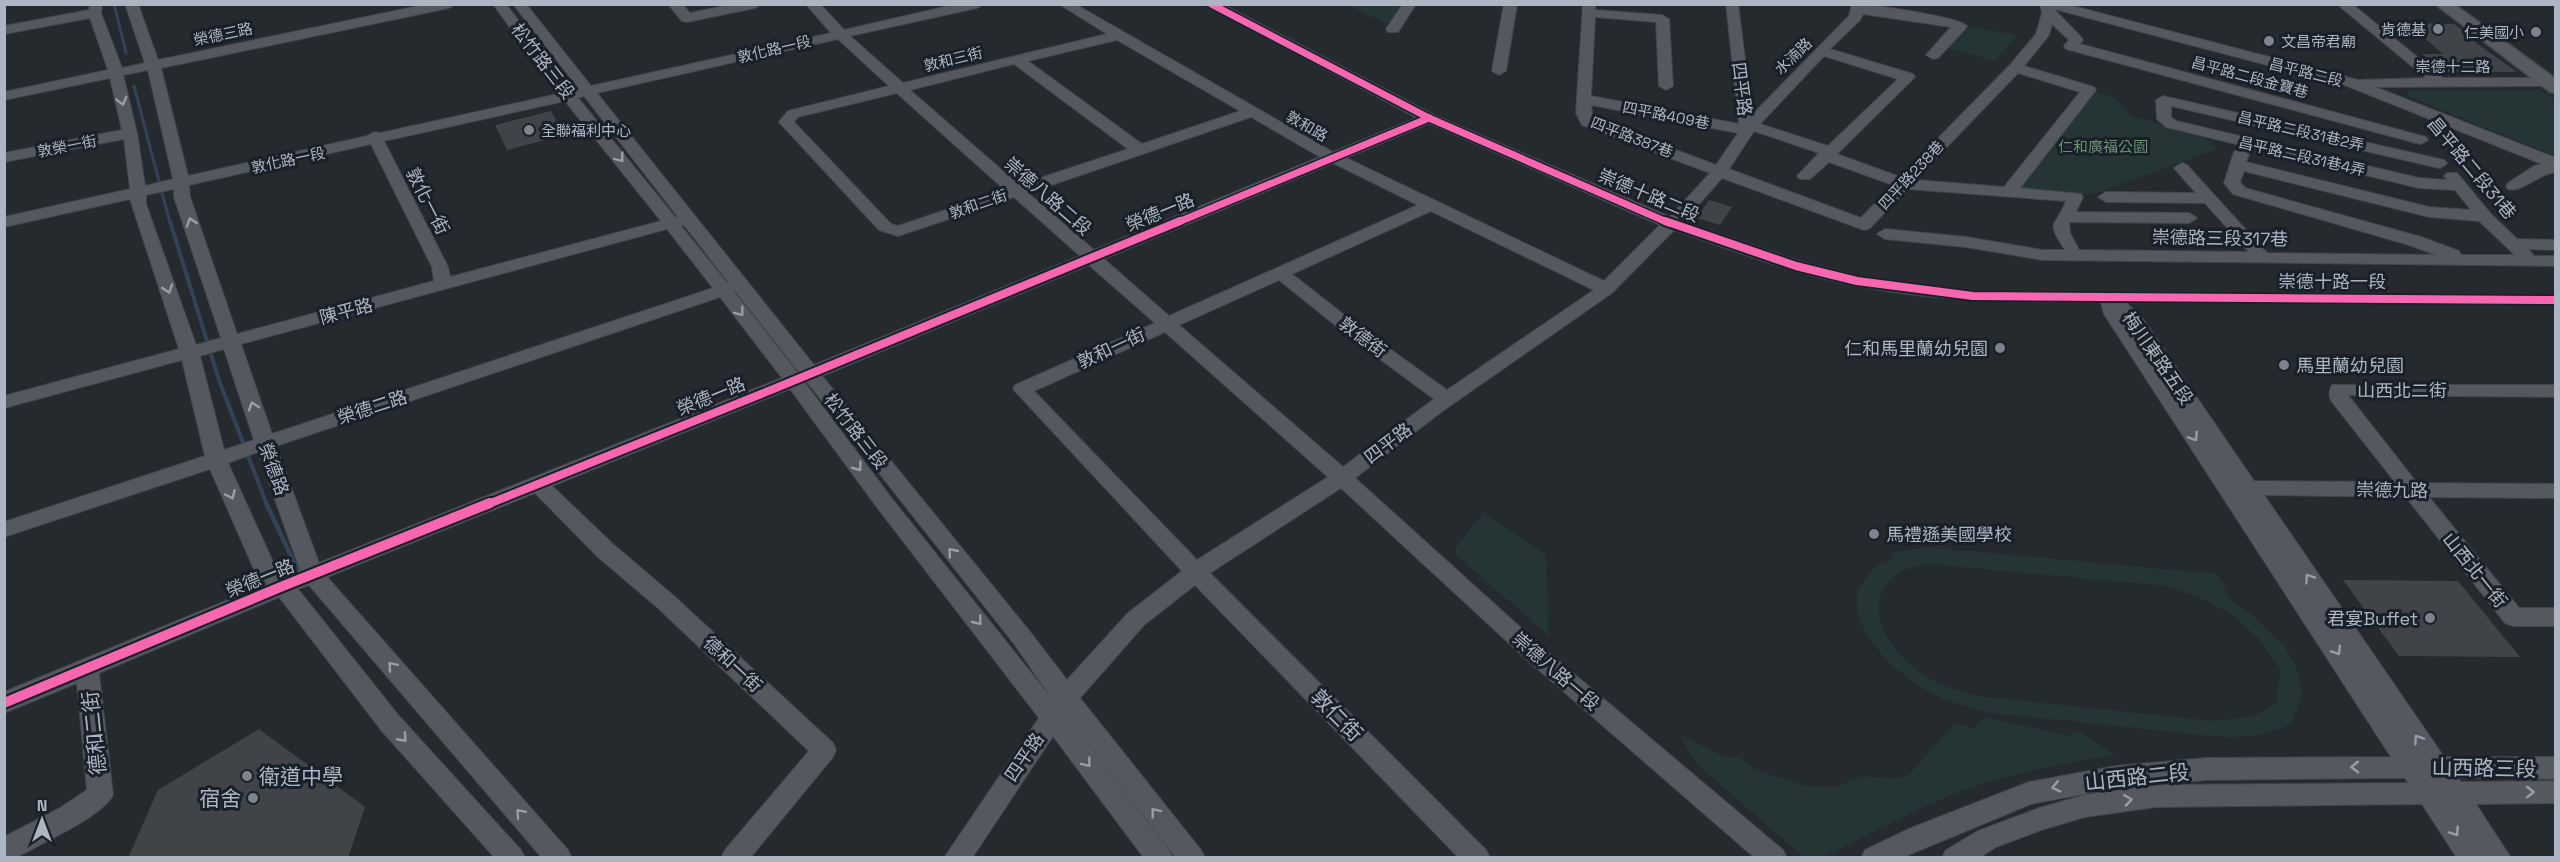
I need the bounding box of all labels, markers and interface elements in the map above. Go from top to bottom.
street label: 榮德三路 [192,18,254,50]
street label: 松竹路三段 [506,18,580,104]
place label: 肯德基 [2381,20,2426,39]
marker: 肯德基 [2431,22,2445,36]
place label: 仁美國小 [2464,23,2524,42]
marker: 仁美國小 [2529,25,2543,39]
street label: 敦化路一段 [735,31,813,67]
place label: 文昌帝君廟 [2281,32,2356,51]
street label: 水湳路 [1770,34,1816,78]
marker: 文昌帝君廟 [2262,34,2276,48]
street label: 敦和三街 [922,43,984,75]
street label: 昌平路二段金寶巷 [2190,52,2310,102]
street label: 昌平路二段 [2267,54,2345,90]
street label: 崇德十二路 [2415,57,2491,76]
street label: 四平路 [1727,61,1757,117]
one-way arrow [115,96,128,106]
street label: 四平路409巷 [1621,97,1711,133]
street label: 敦和路 [1283,107,1331,145]
street label: 昌平路二段31巷2弄 [2236,107,2366,155]
street label: 昌平路二段31巷 [2423,112,2521,224]
street label: 四平路387巷 [1588,113,1676,161]
place label: 全聯福利中心 [541,121,631,140]
marker: 全聯福利中心 [522,123,536,137]
street label: 敦榮一街 [36,131,98,161]
street label: 昌平路二段31巷4弄 [2237,132,2367,180]
street label: 四平路238巷 [1874,137,1948,213]
park label: 仁和廣福公園 [2058,137,2148,156]
street label: 敦化路一段 [249,143,327,177]
one-way arrow [612,152,623,163]
street label: 崇德八路二段 [1000,152,1096,240]
street label: 崇德十路二段 [1595,163,1703,227]
street label: 敦化一街 [401,164,455,238]
street label: 敦和二街 [947,185,1009,223]
street label: 榮德一路 [1122,188,1198,236]
one-way arrow [185,217,198,227]
street label: 崇德路三段317巷 [2152,225,2288,251]
street label: 崇德十路一段 [2278,270,2386,293]
one-way arrow [161,283,173,294]
street label: 陳平路 [317,293,375,329]
one-way arrow [733,305,744,316]
street label: 梅川東路五段 [2118,307,2198,409]
street label: 敦德街 [1335,312,1391,362]
street label: 敦和一街 [1074,322,1148,374]
place label: 仁和馬里蘭幼兒園 [1844,337,1988,360]
marker: 仁和馬里蘭幼兒園 [1993,341,2007,355]
place label: 馬里蘭幼兒園 [2296,354,2404,377]
marker: 馬里蘭幼兒園 [2277,358,2291,372]
street label: 榮德一路 [673,372,749,420]
street label: 山西北二街 [2357,379,2447,402]
street label: 榮德二路 [334,385,410,429]
street label: 松竹路三段 [819,388,893,474]
one-way arrow [248,401,260,412]
street label: 四平路 [1360,418,1416,468]
one-way arrow [2186,430,2197,441]
street label: 榮德路 [254,440,294,498]
one-way arrow [851,461,862,472]
street label: 崇德九路 [2356,478,2428,502]
one-way arrow [224,489,236,500]
place label: 馬禮遜美國學校 [1886,523,2012,546]
marker: 馬禮遜美國學校 [1867,527,1881,541]
street label: 山西北一街 [2438,528,2512,612]
one-way arrow [948,547,959,558]
street label: 榮德一路 [222,554,298,602]
one-way arrow [2305,573,2316,584]
place label: 君宴Buffet [2327,607,2418,630]
marker: 君宴Buffet [2423,611,2437,625]
one-way arrow [971,614,982,625]
street label: 崇德八路一段 [1508,627,1604,715]
street label: 德和一街 [699,631,767,697]
one-way arrow [2329,645,2340,656]
one-way arrow [388,662,399,673]
street label: 敦仁街 [1305,683,1369,747]
street label: 德和二街 [76,690,112,776]
street label: 四平路 [999,728,1049,786]
one-way arrow [396,731,407,742]
one-way arrow [2414,735,2425,746]
street label: 山西路三段 [2431,754,2537,782]
one-way arrow [1080,757,1091,768]
street label: 山西路二段 [2083,758,2191,796]
one-way arrow [2350,761,2359,773]
place label: 衛道中學 [259,763,343,790]
marker: 衛道中學 [240,769,254,783]
one-way arrow [2051,780,2061,793]
place label: 宿舍 [199,785,241,812]
one-way arrow [2526,786,2535,798]
north arrow [12,790,72,850]
marker: 宿舍 [246,791,260,805]
one-way arrow [2124,794,2133,806]
text: N [37,795,47,816]
one-way arrow [1152,807,1163,818]
one-way arrow [516,809,527,820]
one-way arrow [2448,825,2459,836]

